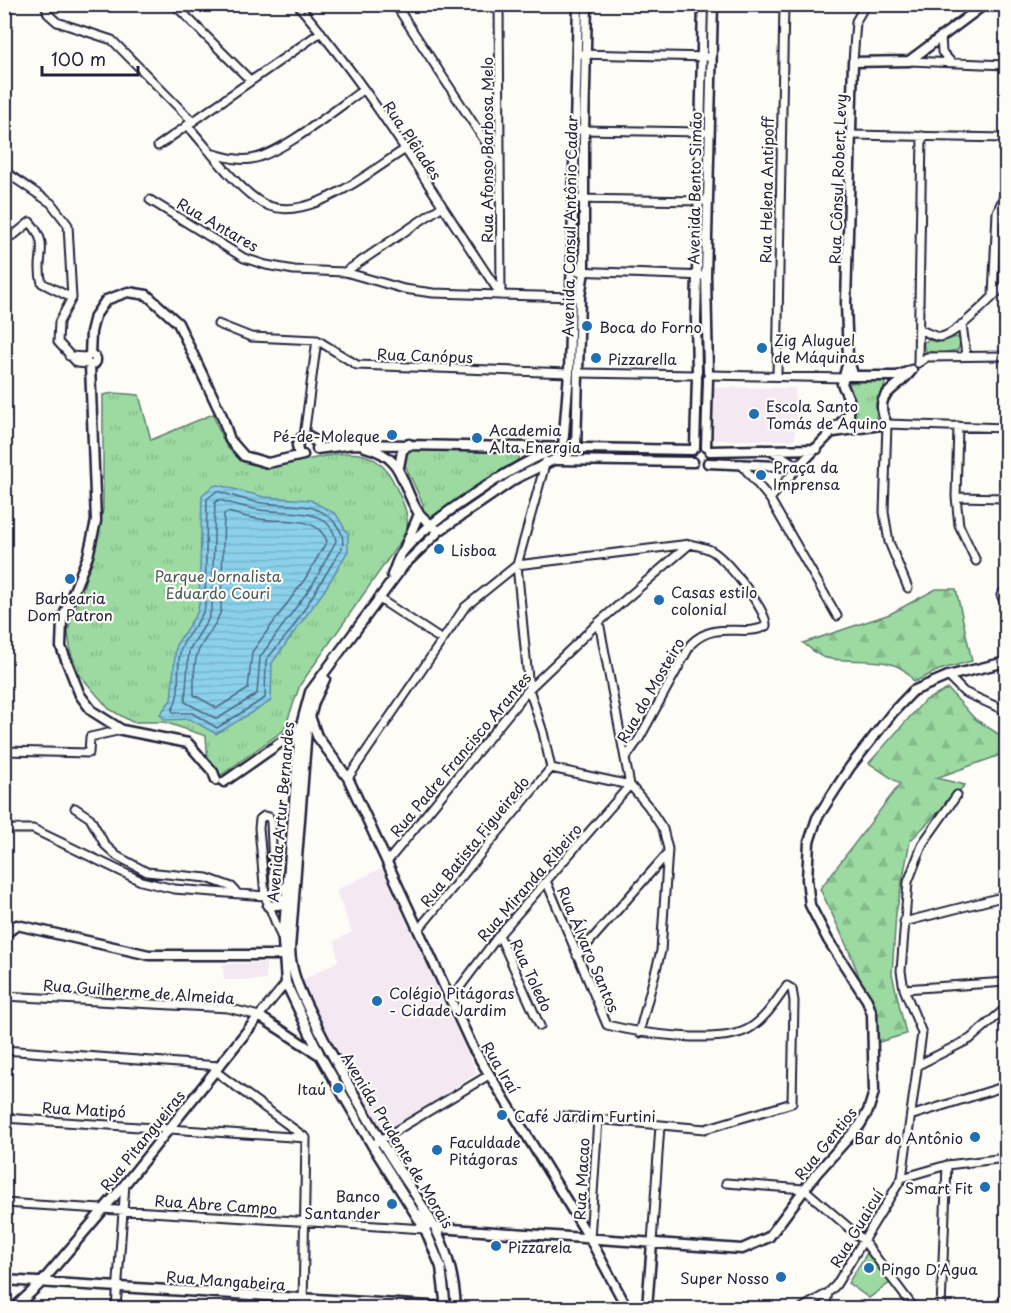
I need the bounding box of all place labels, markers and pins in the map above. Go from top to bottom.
place label: Boca do Forno [599,315,702,338]
marker: Boca do Forno [580,319,594,333]
place label: Zig Aluguel de Máquinas [774,328,865,368]
marker: Zig Aluguel de Máquinas [755,341,769,355]
place label: Pizzarella [608,347,677,370]
marker: Pizzarella [589,351,603,365]
place label: Escola Santo Tomás de Aquino [766,394,887,434]
marker: Escola Santo Tomás de Aquino [747,407,761,421]
place label: Academia Alta Energia [489,418,582,458]
place label: Pé-de-Moleque [273,424,380,447]
marker: Pé-de-Moleque [385,428,399,442]
marker: Academia Alta Energia [470,431,484,445]
place label: Praça da Imprensa [773,455,840,495]
marker: Praça da Imprensa [754,468,768,482]
place label: Lisboa [451,538,497,561]
marker: Lisboa [432,542,446,556]
marker: Barbearia Dom Patron [63,572,77,586]
place label: Casas estilo colonial [671,580,757,620]
place label: Barbearia Dom Patron [27,586,113,626]
marker: Casas estilo colonial [652,593,666,607]
place label: Colégio Pitágoras - Cidade Jardim [389,981,515,1021]
marker: Colégio Pitágoras - Cidade Jardim [370,994,384,1008]
place label: Itaú [297,1077,326,1100]
marker: Itaú [331,1081,345,1095]
place label: Café Jardim Furtini [514,1104,656,1127]
marker: Café Jardim Furtini [495,1108,509,1122]
place label: Bar do Antônio [854,1126,963,1149]
place label: Faculdade Pitágoras [449,1130,521,1170]
marker: Bar do Antônio [968,1130,982,1144]
marker: Faculdade Pitágoras [430,1143,444,1157]
place label: Smart Fit [905,1176,973,1199]
marker: Smart Fit [978,1180,992,1194]
place label: Banco Santander [304,1184,380,1224]
marker: Banco Santander [385,1197,399,1211]
place label: Pizzarela [508,1235,572,1258]
marker: Pizzarela [489,1239,503,1253]
place label: Pingo D'Agua [881,1257,978,1280]
marker: Pingo D'Agua [862,1261,876,1275]
place label: Super Nosso [680,1266,769,1289]
marker: Super Nosso [774,1270,788,1284]

